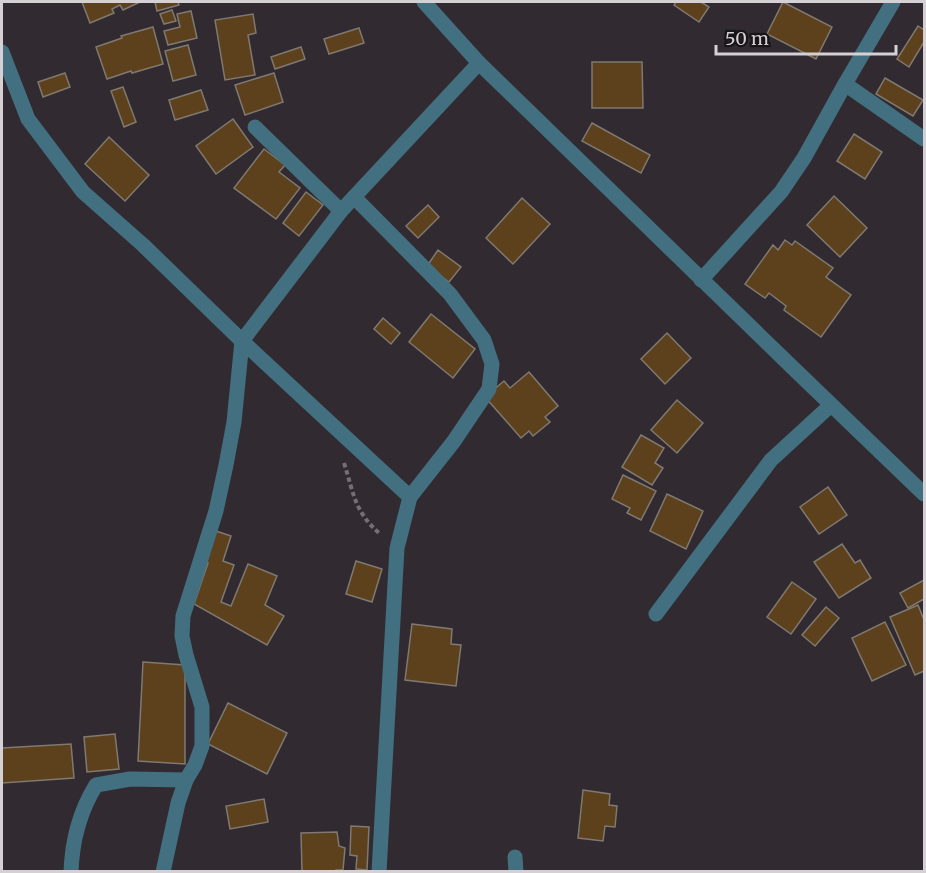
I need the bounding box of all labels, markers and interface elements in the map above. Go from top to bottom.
scale bar [716,18,896,56]
text: 50 m [725,27,769,50]

